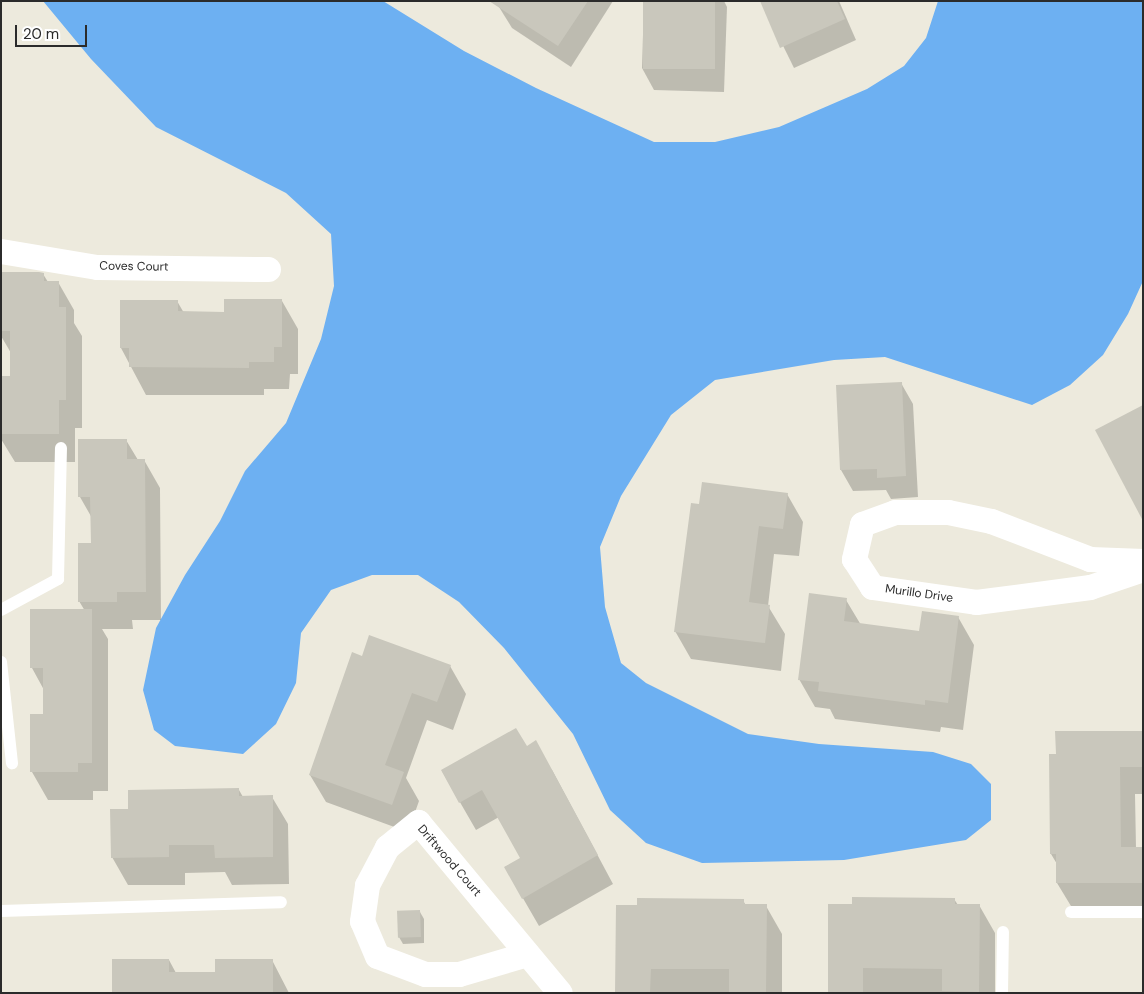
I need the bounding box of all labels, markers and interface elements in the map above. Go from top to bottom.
scale bar [18,15,90,47]
text: 20 m [23,24,59,44]
street label: Coves Court [99,259,169,275]
street label: Murillo Drive [884,582,954,606]
street label: Driftwood Court [414,822,484,900]

